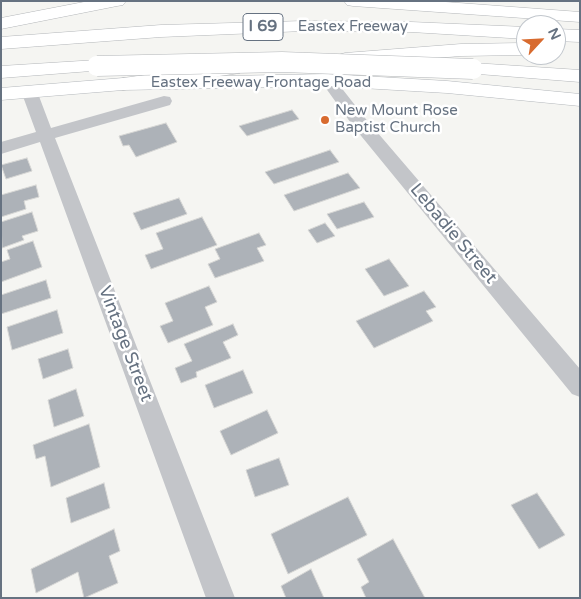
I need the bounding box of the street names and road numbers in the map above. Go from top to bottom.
road number: I 69 [243,14,283,41]
street label: Eastex Freeway [298,18,408,36]
street label: Eastex Freeway Frontage Road [151,74,371,92]
street label: Lebadie Street [405,179,501,289]
street label: Vintage Street [93,283,157,405]

